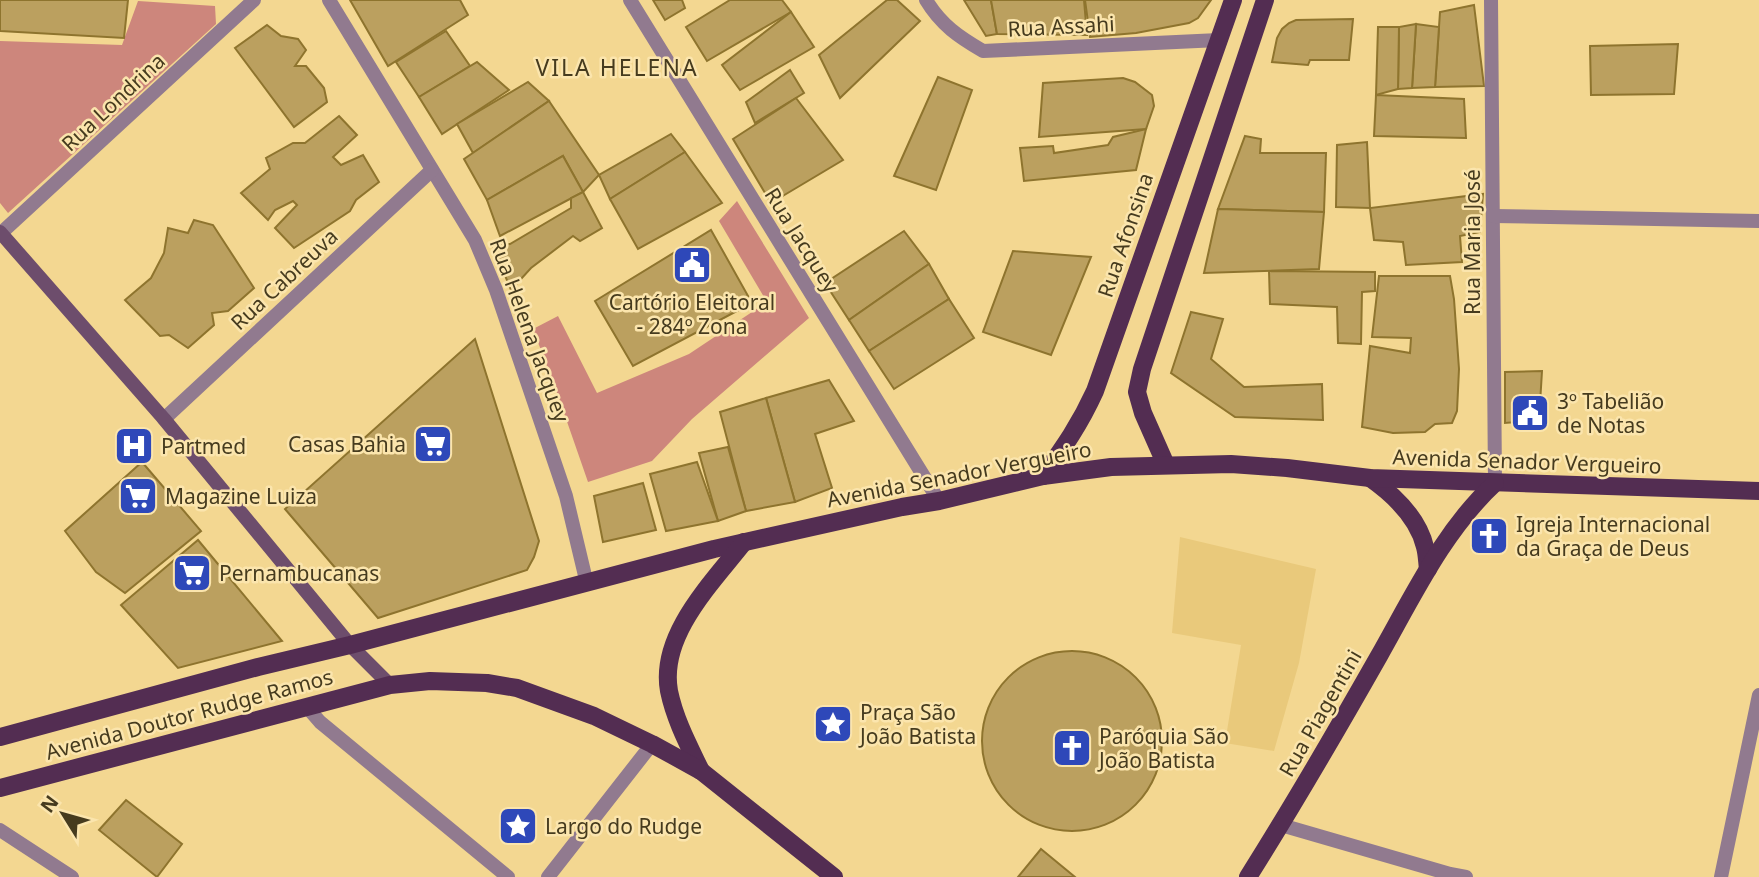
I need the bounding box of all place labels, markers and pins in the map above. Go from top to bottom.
public building icon: Cartório Eleitoral - 284º Zona [671,244,713,286]
place label: Cartório Eleitoral - 284º Zona [609,288,775,340]
place label: 3º Tabelião de Notas [1557,387,1664,439]
public building icon: 3º Tabelião de Notas [1509,392,1551,434]
supermarket icon: Casas Bahia [412,423,454,465]
hospital icon: Partmed [113,425,155,467]
place label: Casas Bahia [288,430,406,458]
place label: Partmed [161,432,246,460]
supermarket icon: Magazine Luiza [117,475,159,517]
place label: Magazine Luiza [165,482,317,510]
place label: Igreja Internacional da Graça de Deus [1516,510,1710,562]
church icon: Igreja Internacional da Graça de Deus [1468,515,1510,557]
supermarket icon: Pernambucanas [171,552,213,594]
place label: Pernambucanas [219,559,379,587]
place label: Praça São João Batista [858,698,976,750]
place icon: Praça São João Batista [812,703,854,745]
place label: Paróquia São João Batista [1097,722,1229,774]
church icon: Paróquia São João Batista [1051,727,1093,769]
place icon: Largo do Rudge [497,805,539,847]
place label: Largo do Rudge [545,812,702,840]

